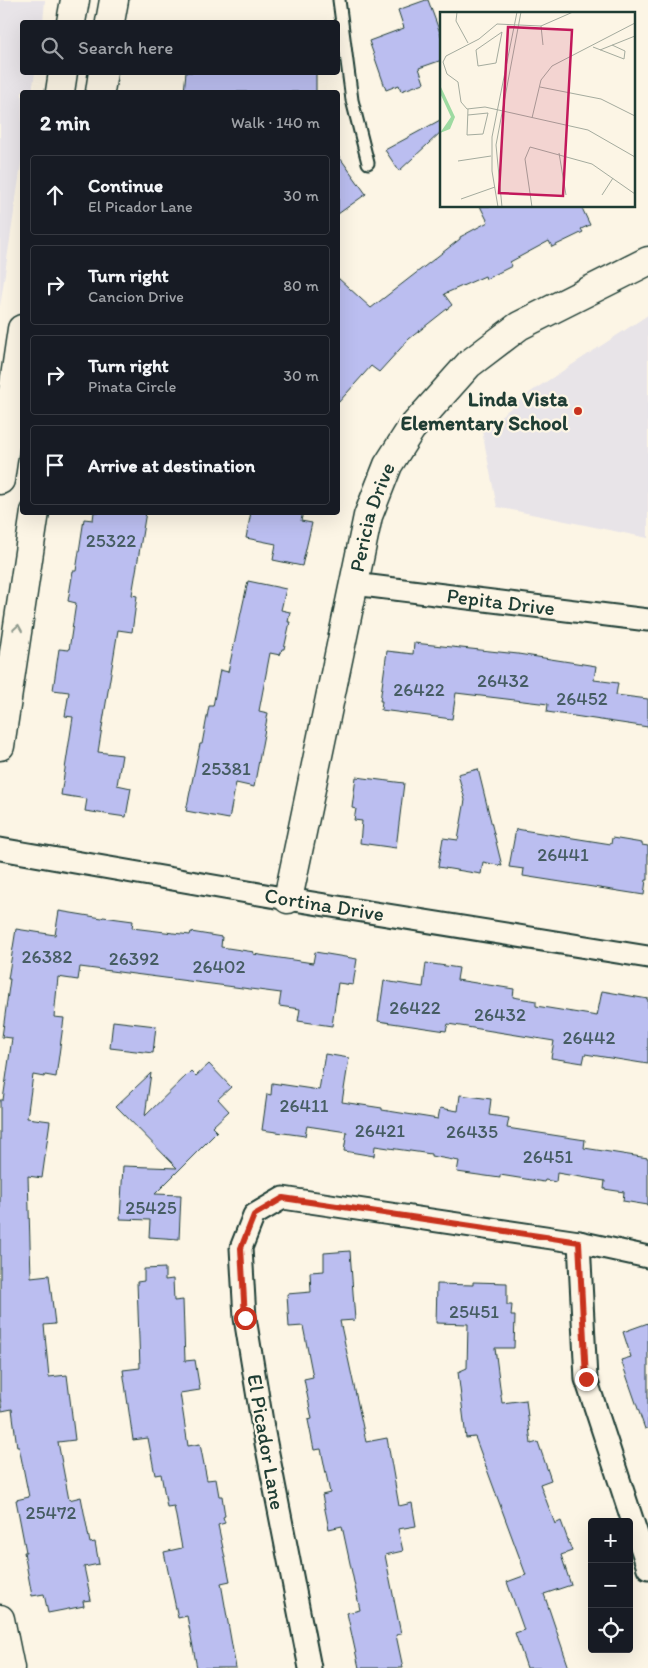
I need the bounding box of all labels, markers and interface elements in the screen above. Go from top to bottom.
inset map [440,12,636,208]
search box [20,20,340,75]
icon: search [38,34,66,62]
text: Search here [78,36,173,59]
text: 2 min [40,110,90,135]
text: Walk · 140 m [231,113,320,132]
text: Continue [88,174,163,197]
icon: ahead [41,181,69,209]
text: 30 m [283,186,319,205]
text: El Picador Lane [88,197,193,216]
text: Turn right [88,264,169,287]
icon: right [41,271,69,299]
text: 80 m [283,276,319,295]
text: Cancion Drive [88,287,184,306]
text: Turn right [88,354,169,377]
icon: right [41,361,69,389]
text: 30 m [283,366,319,385]
text: Pinata Circle [88,377,176,396]
place label: Linda Vista Elementary School [401,386,569,436]
marker: Linda Vista Elementary School [572,405,584,417]
icon: arrive [41,451,69,479]
text: Arrive at destination [88,454,255,477]
street label: Pericia Drive [344,459,400,574]
house number: 25322 [86,529,136,552]
street label: Pepita Drive [445,582,556,621]
one-way arrow [12,624,23,632]
house number: 26432 [477,669,529,692]
house number: 26422 [393,678,445,701]
house number: 26452 [556,687,608,710]
house number: 25381 [201,757,251,780]
house number: 26441 [537,843,589,866]
street label: Cortina Drive [263,882,386,926]
house number: 26382 [22,945,72,968]
house number: 26392 [109,947,159,970]
house number: 26402 [192,955,246,978]
house number: 26422 [389,996,441,1019]
house number: 26432 [474,1003,526,1026]
house number: 26442 [563,1026,615,1049]
house number: 26411 [279,1094,329,1117]
house number: 26421 [355,1119,405,1142]
house number: 26435 [446,1120,498,1143]
house number: 26451 [523,1145,573,1168]
house number: 25425 [125,1196,177,1219]
house number: 25451 [449,1300,499,1323]
route start [234,1307,257,1330]
route end [575,1368,598,1391]
street label: El Picador Lane [242,1372,291,1512]
house number: 25472 [26,1501,76,1524]
map controls [588,1518,633,1653]
button: + [588,1518,633,1563]
button: − [588,1563,633,1608]
button: locate [588,1608,633,1653]

